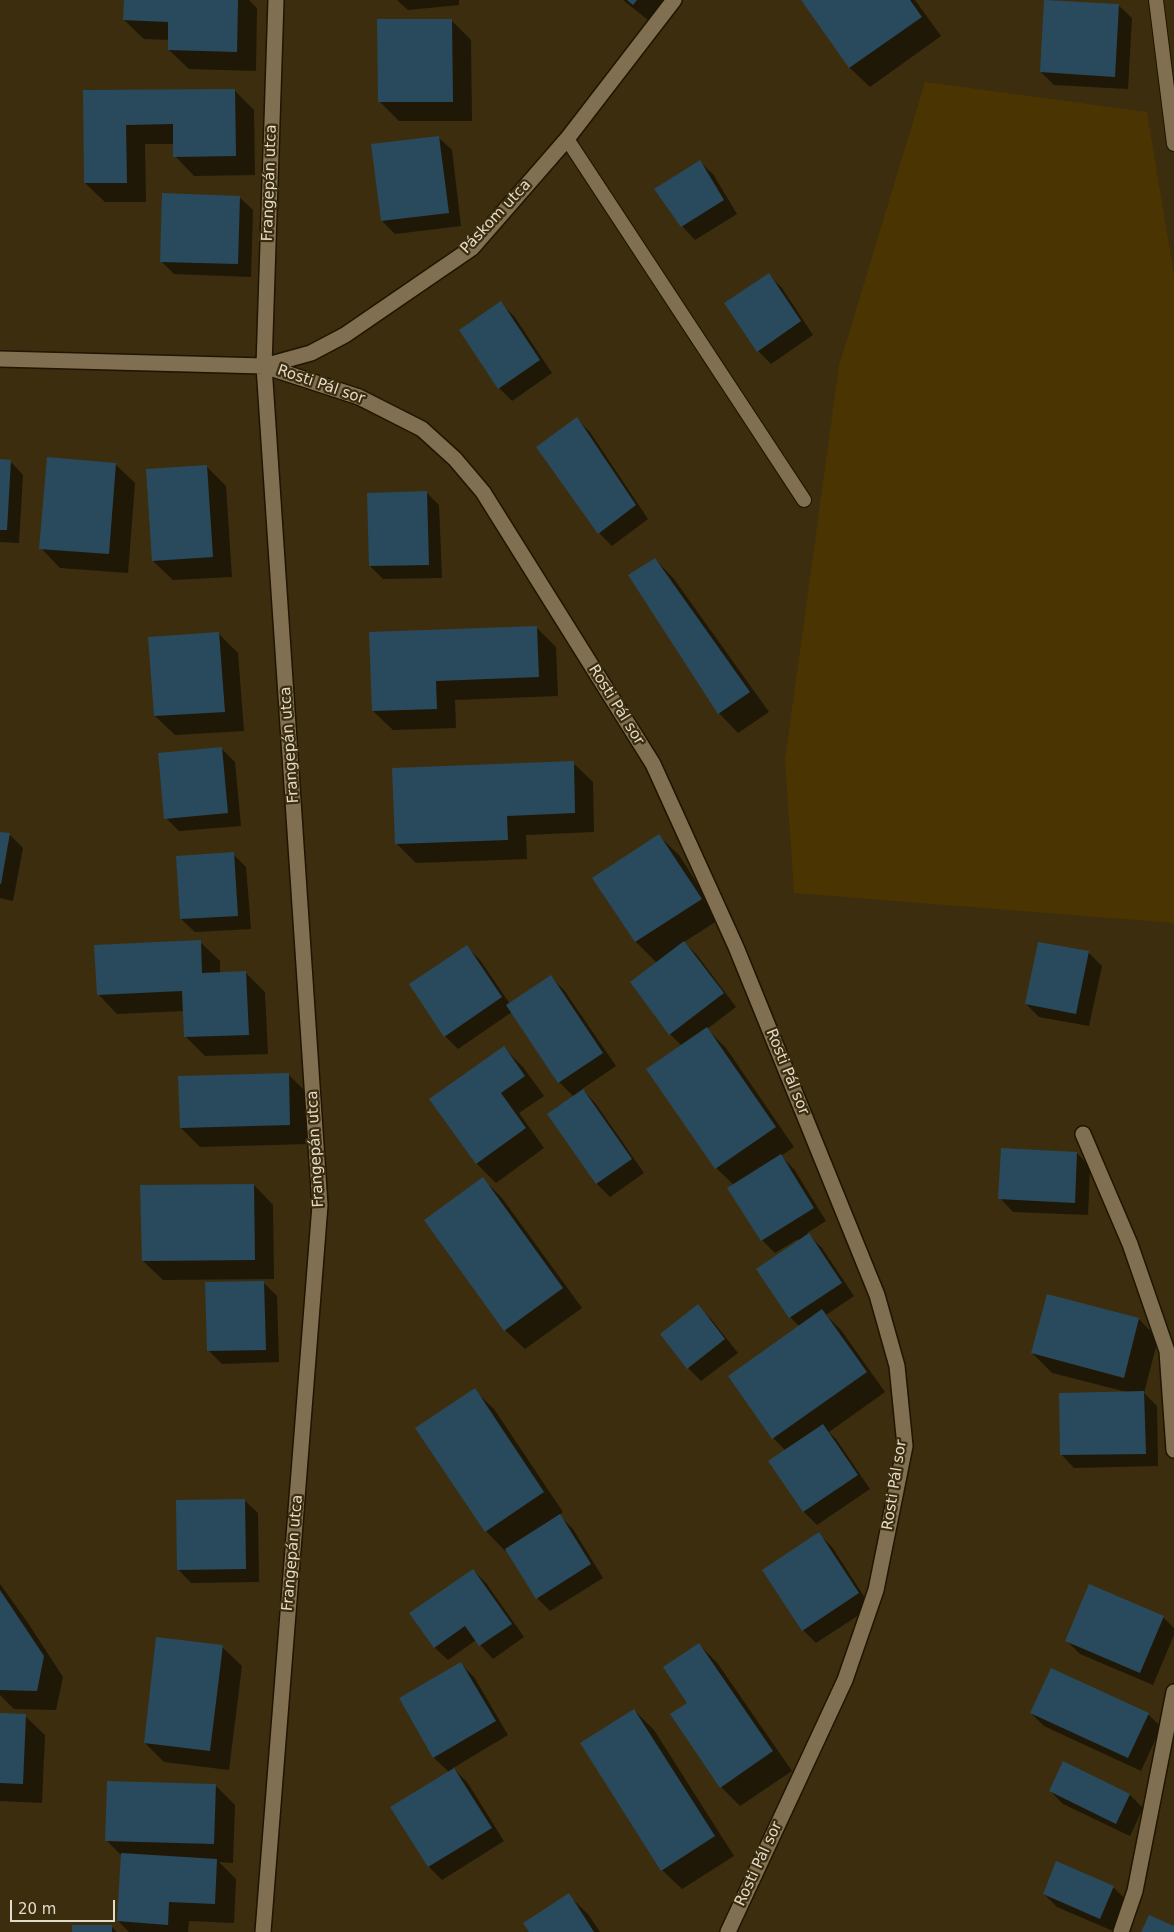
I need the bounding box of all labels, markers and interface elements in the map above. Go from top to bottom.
street label: Frangepán utca [259,124,281,242]
street label: Páskom utca [457,176,535,258]
street label: Rosti Pál sor [275,362,367,408]
street label: Rosti Pál sor [584,662,648,748]
street label: Frangepán utca [277,686,303,804]
street label: Rosti Pál sor [762,1026,812,1118]
street label: Frangepán utca [304,1090,328,1208]
street label: Rosti Pál sor [879,1439,911,1531]
street label: Frangepán utca [279,1494,307,1612]
street label: Rosti Pál sor [732,1819,786,1909]
scale bar [12,1890,118,1922]
text: 20 m [18,1900,56,1918]

